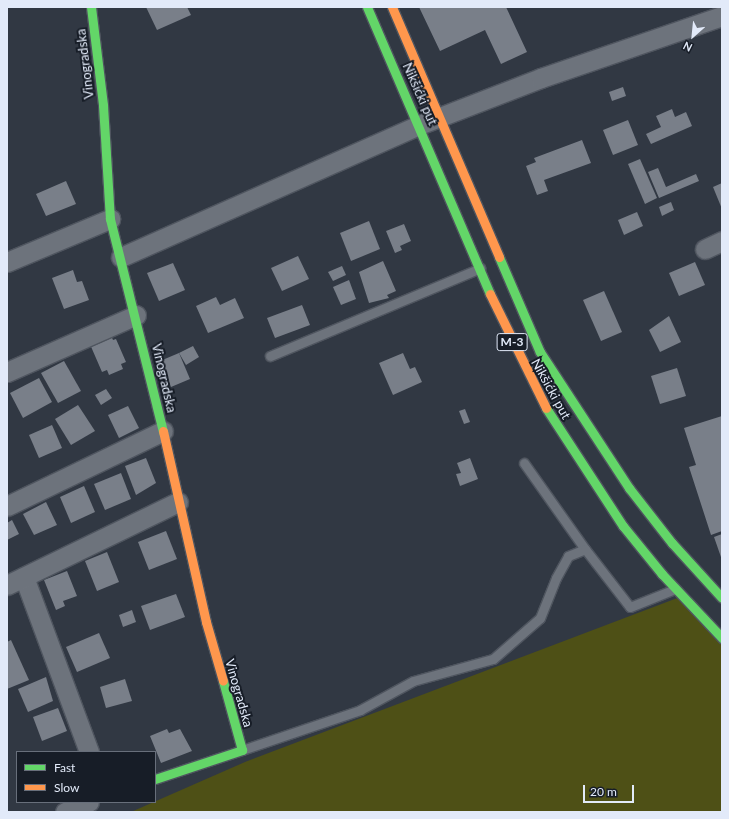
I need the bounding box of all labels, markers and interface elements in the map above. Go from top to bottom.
north arrow [673,16,713,56]
street label: Vinogradska [73,28,97,100]
text: N [681,39,694,55]
street label: Nikšićki put [399,60,441,128]
road number: M-3 [496,332,528,352]
street label: Vinogradska [148,342,180,414]
street label: Nikšićki put [528,356,574,422]
street label: Vinogradska [222,657,256,729]
legend [16,751,156,803]
text: Fast [54,760,75,775]
scale bar [585,777,636,803]
text: Slow [54,780,79,795]
text: 20 m [590,784,617,799]

